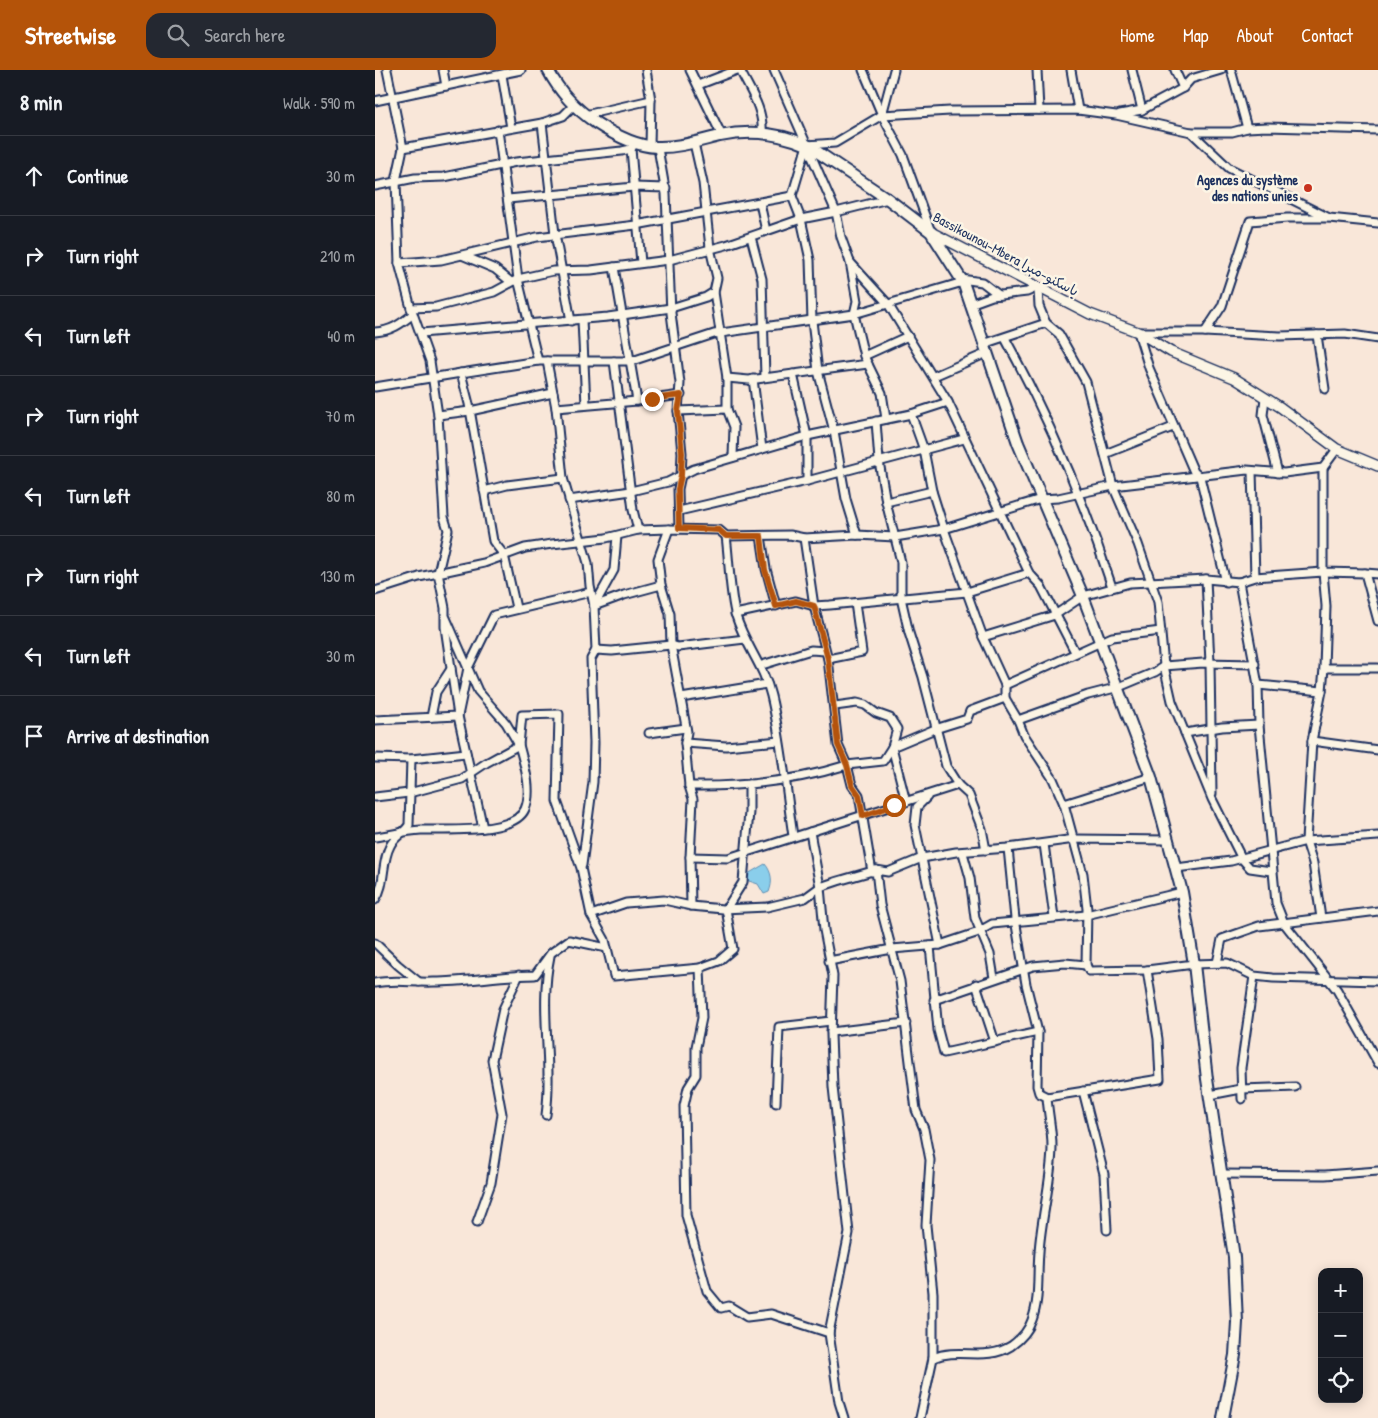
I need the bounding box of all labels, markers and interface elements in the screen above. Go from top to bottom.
search box [146,13,496,58]
text: Streetwise [25,19,116,51]
icon: search [164,21,192,49]
text: Search here [204,22,285,48]
text: Home [1120,23,1155,48]
text: Map [1183,23,1208,48]
text: About [1236,23,1273,48]
text: Contact [1301,23,1353,48]
text: 8 min [20,88,62,117]
text: Walk · 590 m [283,92,355,114]
icon: ahead [20,162,48,190]
text: Continue [67,163,128,189]
text: 30 m [326,165,355,187]
place label: Agences du système des nations unies [1197,170,1299,205]
marker: Agences du système des nations unies [1302,182,1314,194]
street label: Bassikounou-Mbera باسكنو-مبرا [930,207,1082,301]
icon: right [20,242,48,270]
text: Turn right [67,243,138,269]
text: 210 m [320,245,355,267]
icon: left [20,322,48,350]
text: Turn left [67,323,130,349]
text: 40 m [327,325,355,347]
route end [641,388,664,411]
icon: right [20,402,48,430]
text: Turn right [67,403,138,429]
text: 70 m [325,405,355,427]
icon: left [20,482,48,510]
text: Turn left [67,483,130,509]
text: 80 m [326,485,355,507]
icon: right [20,562,48,590]
text: Turn right [67,563,138,589]
text: 130 m [320,565,355,587]
icon: left [20,642,48,670]
text: Turn left [67,643,130,669]
text: 30 m [326,645,355,667]
icon: arrive [20,722,48,750]
text: Arrive at destination [67,723,209,749]
route start [883,794,906,817]
map controls [1318,1268,1363,1403]
button: + [1318,1268,1363,1313]
button: − [1318,1313,1363,1358]
button: locate [1318,1358,1363,1403]

